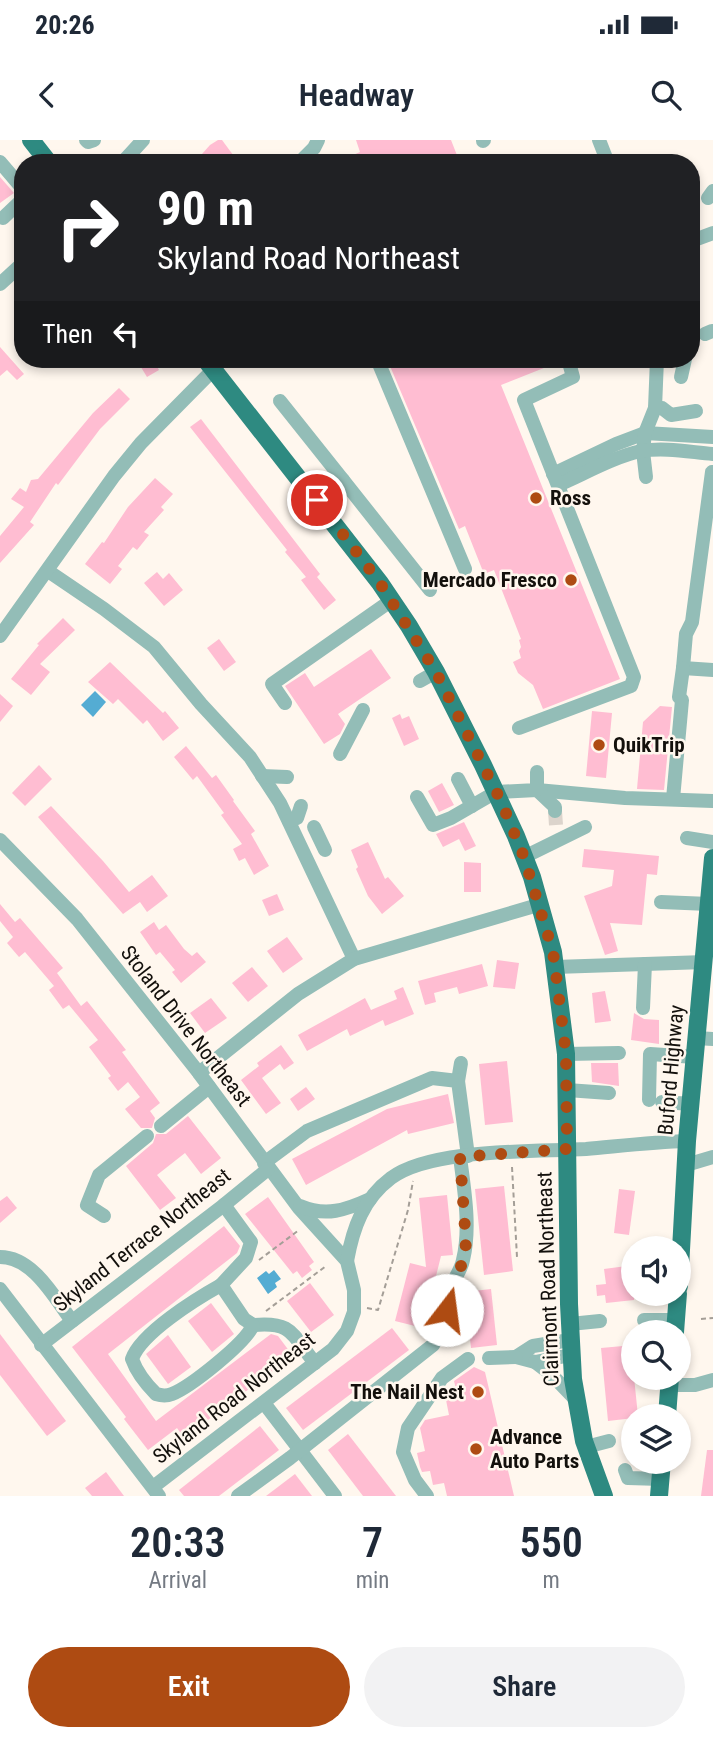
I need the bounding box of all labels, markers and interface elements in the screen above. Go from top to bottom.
text: 20:26 [35,10,95,40]
icon: back [28,76,66,114]
text: Headway [299,76,414,114]
icon: search [647,76,685,114]
text: 90 m [157,180,254,237]
icon: right [42,182,133,273]
text: Skyland Road Northeast [157,239,460,277]
icon: left [107,315,145,353]
text: Then [42,319,93,349]
pin [287,470,347,530]
icon: arrive [298,481,336,519]
place label: Ross [550,486,591,510]
marker: Ross [528,490,544,506]
place label: Mercado Fresco [423,568,557,592]
marker: Mercado Fresco [563,572,579,588]
place label: QuikTrip [613,733,685,757]
marker: QuikTrip [591,737,607,753]
street label: Stoland Drive Northeast [116,941,256,1111]
street label: Buford Highway [653,1004,689,1136]
street label: Skyland Terrace Northeast [49,1163,235,1317]
street label: Clairmont Road Northeast [532,1171,564,1387]
map controls [621,1236,691,1474]
button: sound [621,1236,691,1306]
position arrow [410,1273,484,1347]
button: search [621,1320,691,1390]
street label: Skyland Road Northeast [148,1327,320,1469]
place label: The Nail Nest [350,1380,464,1404]
marker: The Nail Nest [470,1384,486,1400]
button: layers [621,1404,691,1474]
place label: Advance Auto Parts [490,1425,579,1473]
marker: Advance Auto Parts [468,1441,484,1457]
text: 20:33 [130,1518,226,1567]
text: 7 [362,1518,383,1567]
text: 550 [520,1518,583,1567]
text: Arrival [149,1567,207,1594]
text: min [356,1567,389,1594]
text: m [543,1567,560,1594]
button: Exit [28,1647,350,1727]
button: Share [364,1647,685,1727]

